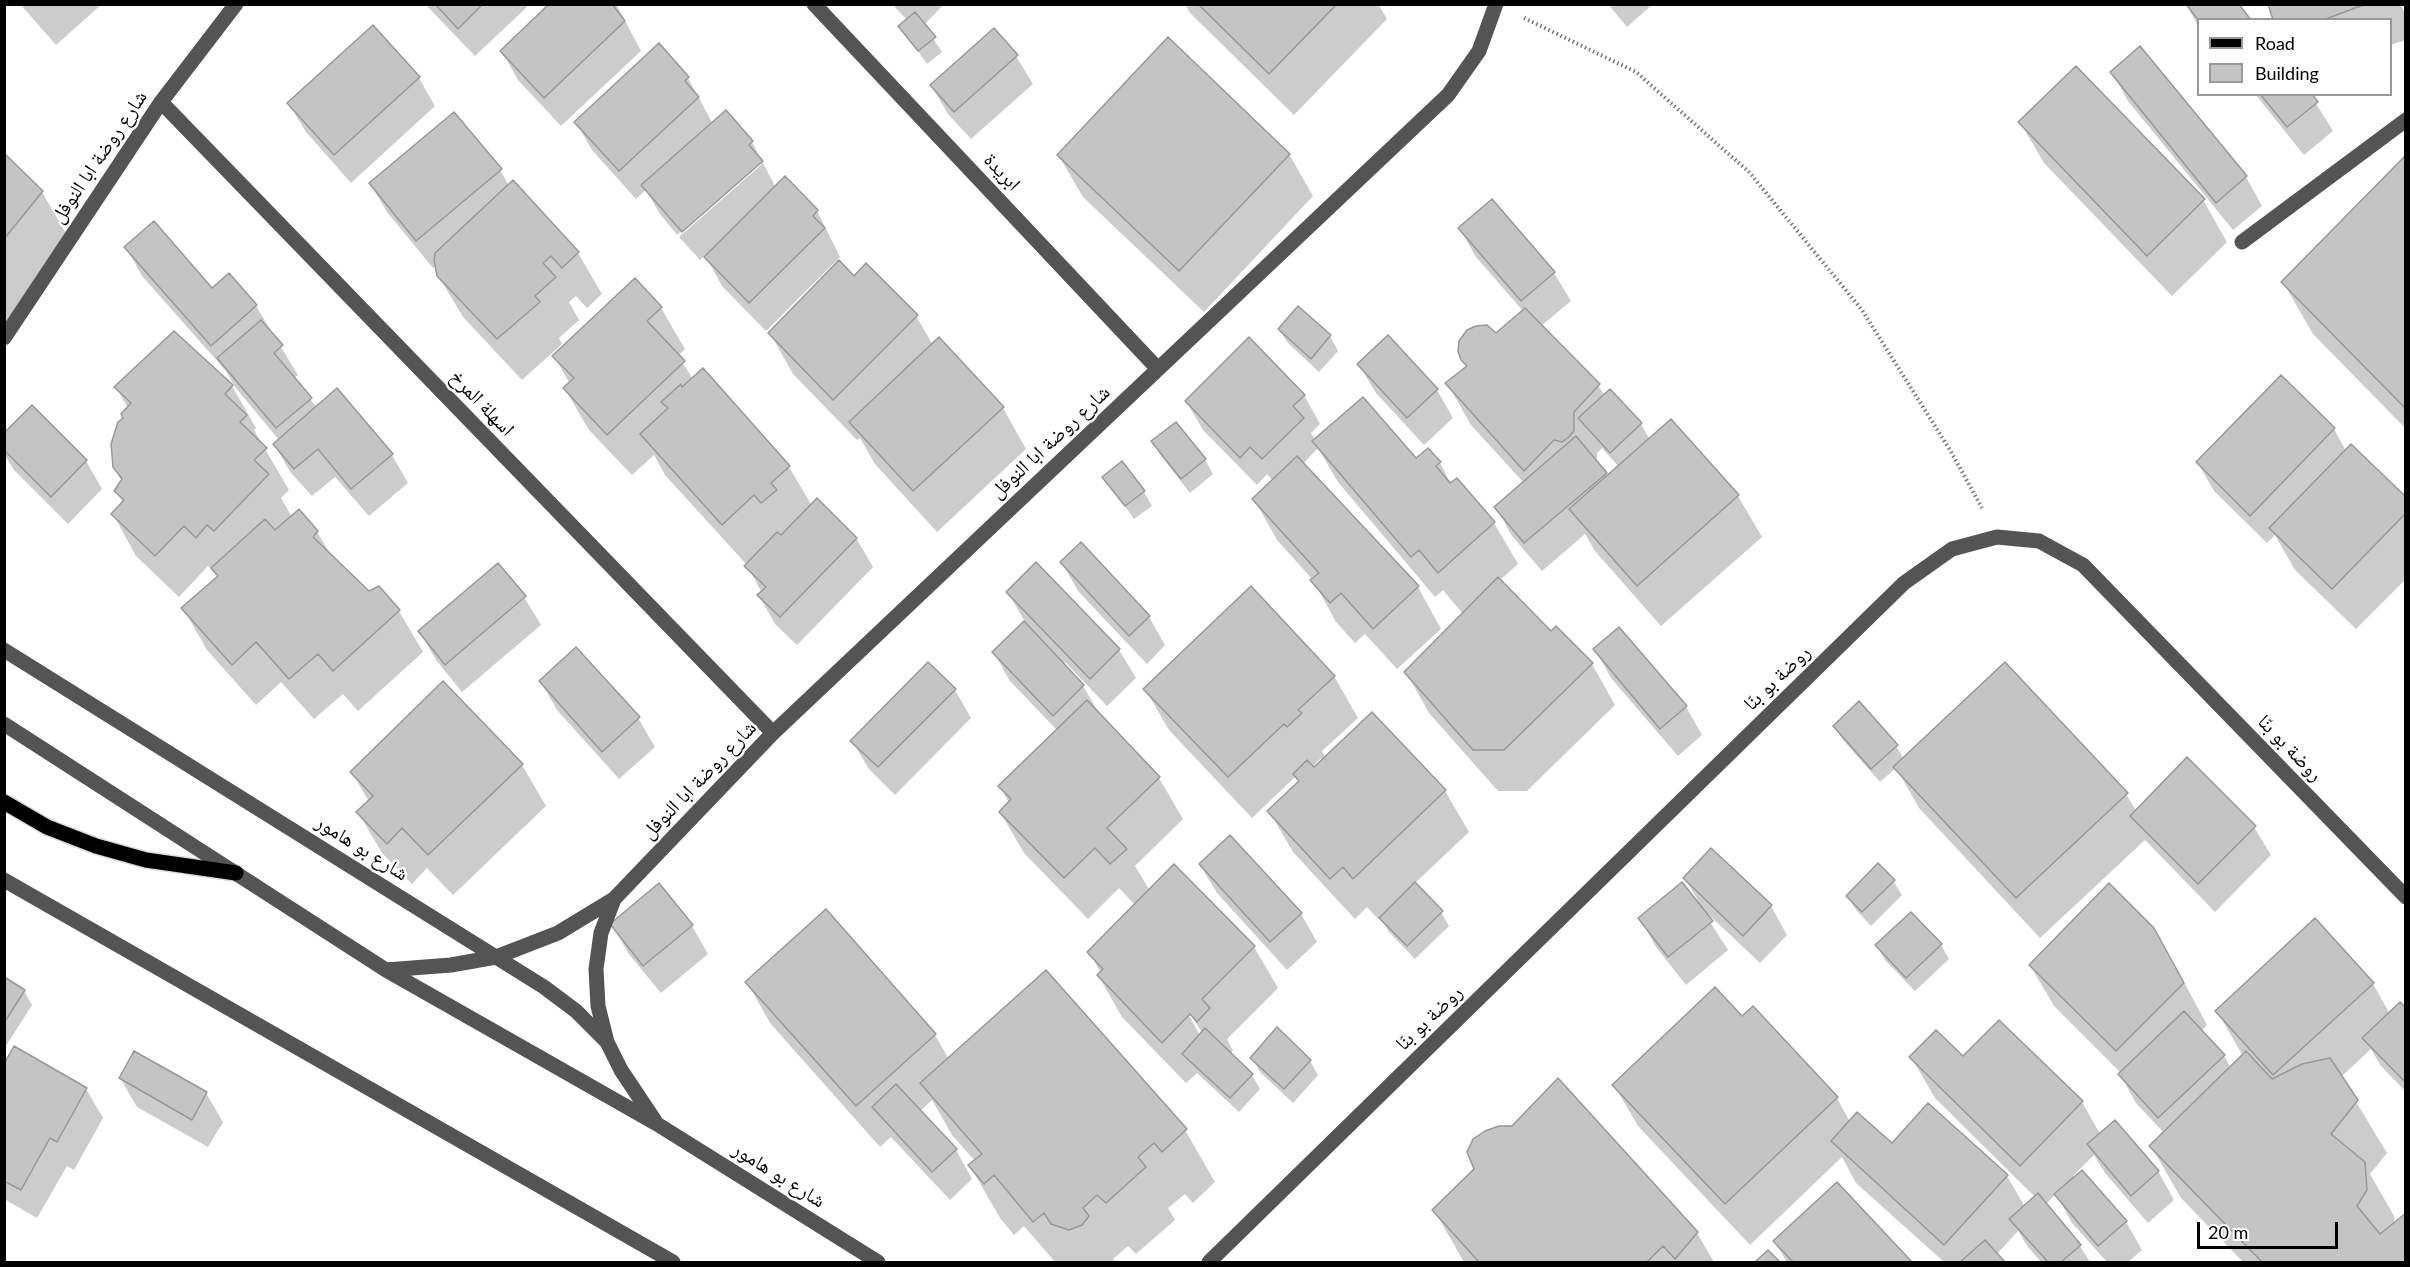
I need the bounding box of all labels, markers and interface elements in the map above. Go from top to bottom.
legend [2197,18,2392,96]
text: Road [2255,32,2295,54]
text: Building [2255,62,2319,84]
street label: شارع روضة ابا النوفل [46,86,152,228]
street label: ابريدة [979,148,1025,196]
street label: اسهلة المرخ [445,365,519,441]
street label: شارع روضة ابا النوفل [985,380,1115,504]
street label: روضة بو بنّا [1739,640,1815,716]
street label: روضة بو بنّا [2252,710,2328,786]
street label: شارع روضة ابا النوفل [637,716,761,844]
street label: شارع بو هامور [311,810,413,886]
street label: روضة بو بنّا [1391,980,1467,1056]
street label: شارع بو هامور [728,1137,830,1213]
scale bar [2200,1210,2341,1248]
text: 20 m [2208,1221,2248,1243]

